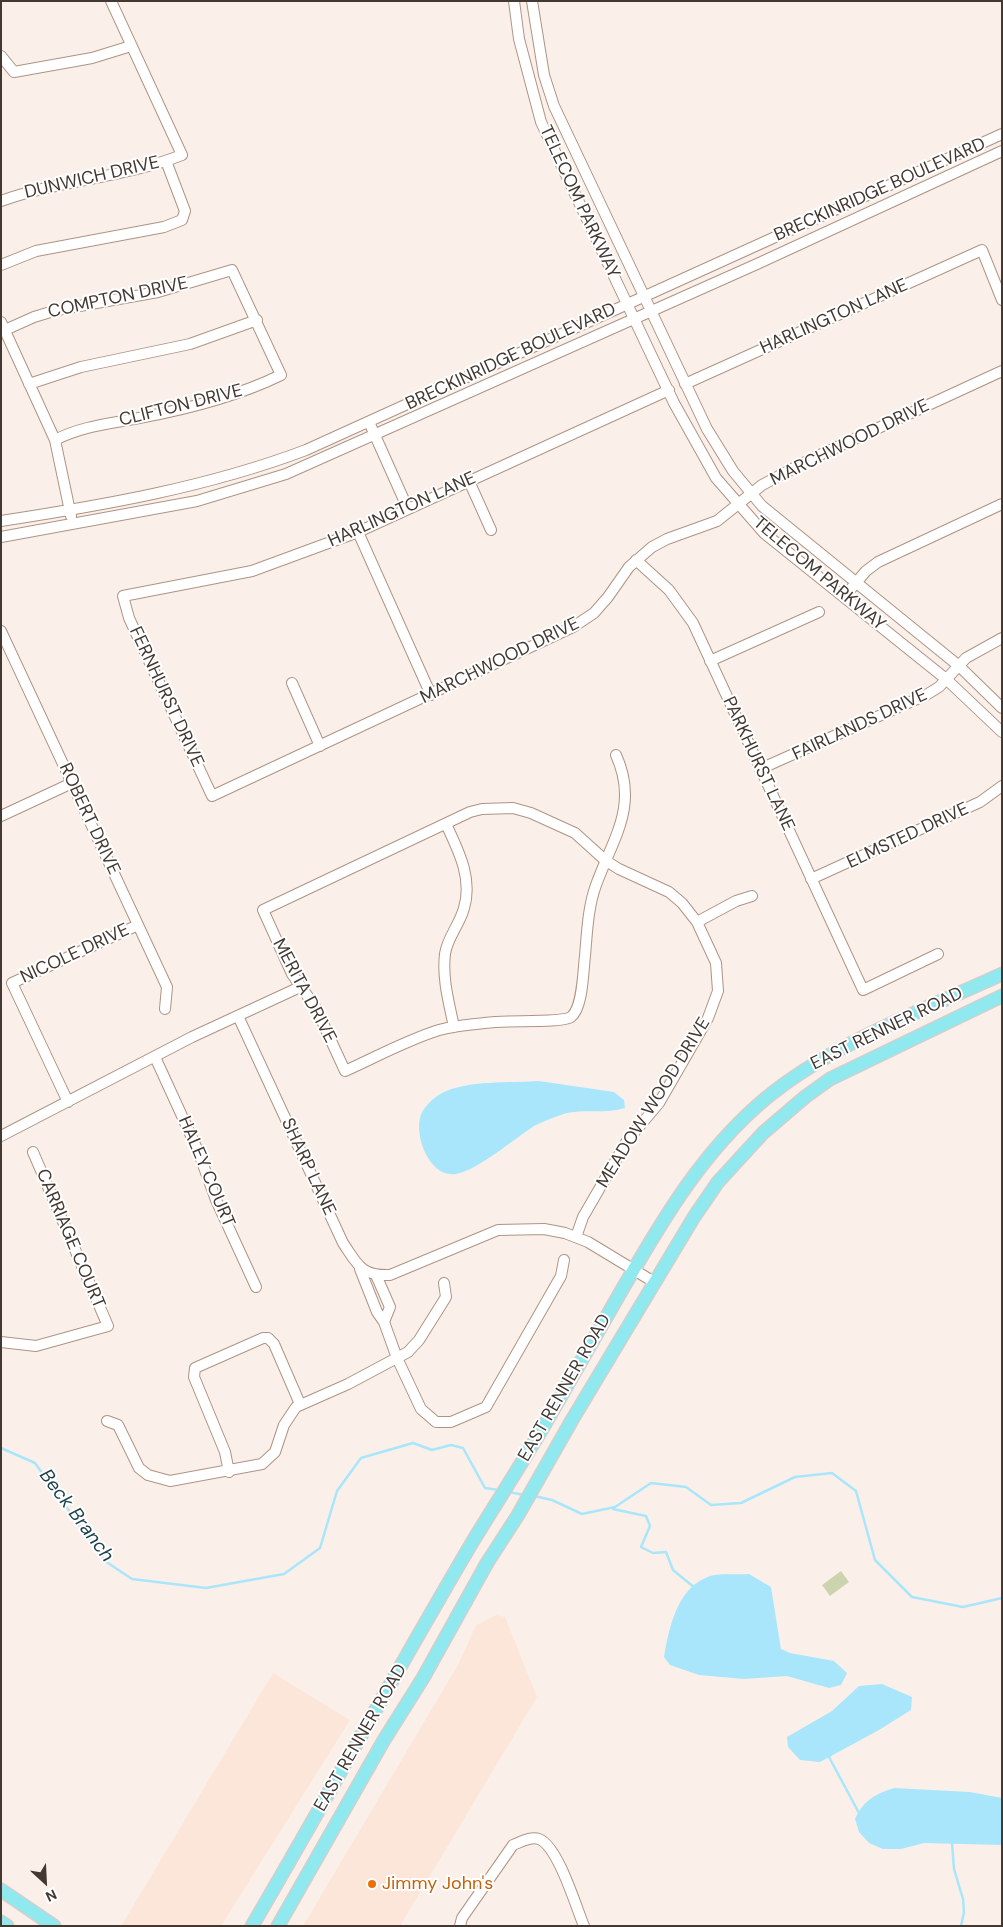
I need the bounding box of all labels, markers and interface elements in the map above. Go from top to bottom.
street label: TELECOM PARKWAY [534,122,624,282]
street label: BRECKINRIDGE BOULEVARD [771,134,989,246]
street label: DUNWICH DRIVE [22,152,162,204]
street label: COMPTON DRIVE [46,273,190,323]
street label: HARLINGTON LANE [757,275,911,359]
street label: BRECKINRIDGE BOULEVARD [403,299,619,415]
street label: CLIFTON DRIVE [117,380,245,432]
street label: MARCHWOOD DRIVE [767,395,933,491]
street label: HARLINGTON LANE [325,468,479,552]
street label: TELECOM PARKWAY [748,512,890,636]
street label: MARCHWOOD DRIVE [417,613,583,709]
street label: FERNHURST DRIVE [124,623,208,771]
street label: FAIRLANDS DRIVE [789,684,931,766]
street label: PARKHURST LANE [717,693,799,835]
street label: ROBERT DRIVE [54,760,124,878]
street label: ELMSTED DRIVE [844,798,972,874]
street label: NICOLE DRIVE [17,919,133,989]
street label: MERITA DRIVE [267,935,341,1047]
street label: EAST RENNER ROAD [807,983,967,1075]
street label: MEADOW WOOD DRIVE [593,1014,715,1192]
street label: HALEY COURT [173,1113,239,1231]
street label: SHARP LANE [276,1115,340,1219]
street label: CARRIAGE COURT [31,1166,109,1312]
street label: EAST RENNER ROAD [514,1310,616,1466]
water label: Beck Branch [34,1465,118,1567]
street label: EAST RENNER ROAD [310,1660,412,1816]
north arrow [20,1857,70,1907]
place label: Jimmy John's [382,1873,493,1895]
marker: Jimmy John's [366,1878,378,1890]
text: N [43,1885,60,1906]

